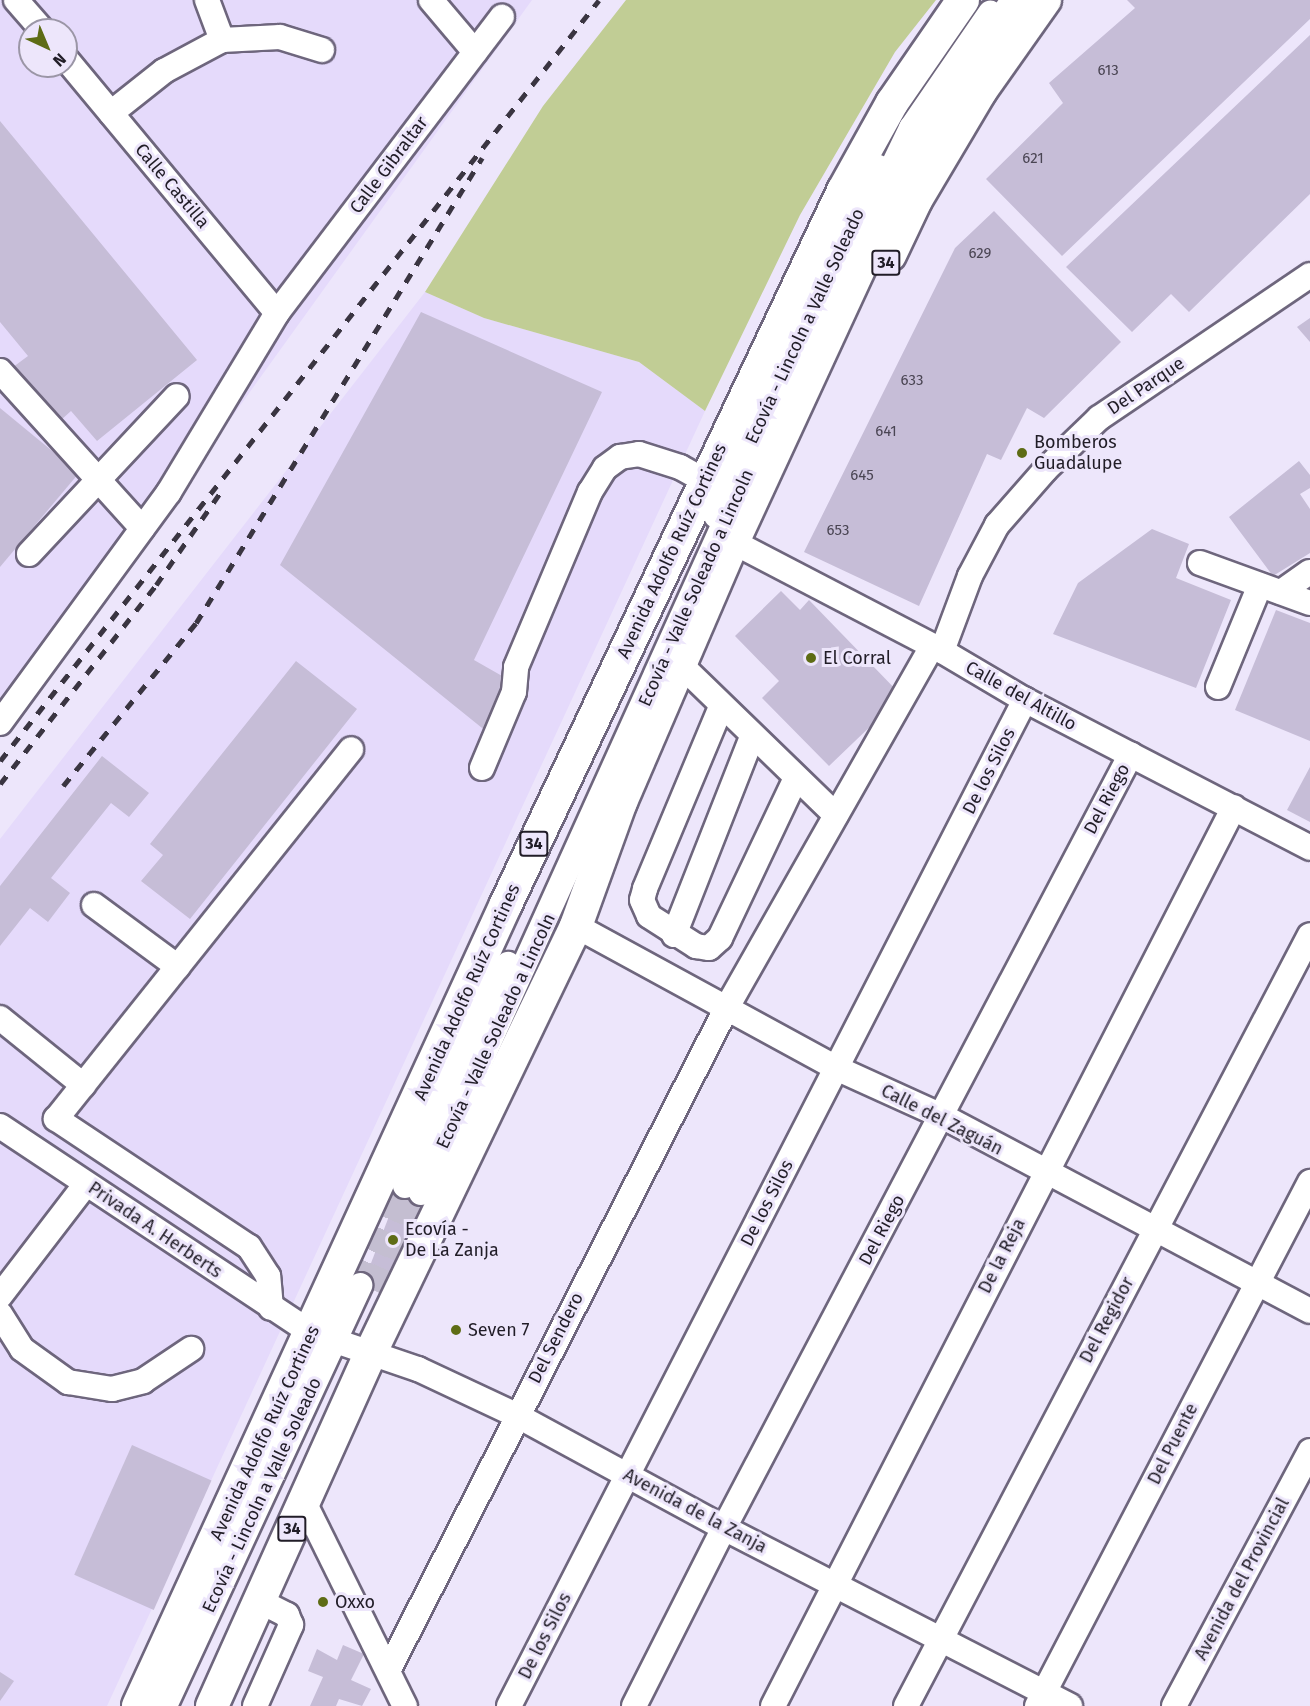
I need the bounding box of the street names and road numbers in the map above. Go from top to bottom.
street label: Calle Gibraltar [345,112,433,218]
street label: Calle Castilla [130,139,214,233]
street label: Ecovía - Lincoln a Valle Soleado [741,205,869,447]
road number: 34 [871,250,901,276]
street label: Del Parque [1103,352,1189,420]
street label: Avenida Adolfo Ruíz Cortines [613,440,731,662]
street label: Ecovía - Valle Soleado a Lincoln [634,466,758,710]
street label: Calle del Altillo [962,657,1080,735]
street label: De los Silos [958,724,1020,818]
street label: Del Riego [1079,760,1135,838]
road number: 34 [519,831,549,857]
street label: Avenida Adolfo Ruíz Cortines [409,881,525,1103]
street label: Ecovía - Valle Soleado a Lincoln [432,910,560,1152]
street label: Calle del Zaguán [877,1080,1007,1160]
street label: De los Silos [736,1156,798,1250]
street label: Privada A. Herberts [84,1177,226,1283]
street label: Del Riego [854,1191,910,1269]
street label: De la Reja [974,1215,1030,1297]
street label: Del Regidor [1075,1273,1139,1367]
street label: Del Sendero [524,1289,588,1387]
street label: Avenida Adolfo Ruíz Cortines [206,1322,324,1544]
street label: Ecovía - Lincoln a Valle Soleado [198,1374,326,1616]
street label: Del Puente [1143,1400,1203,1488]
street label: Avenida de la Zanja [620,1464,770,1558]
street label: Avenida del Provincial [1190,1494,1294,1664]
road number: 34 [277,1516,307,1542]
street label: De los Silos [514,1589,576,1683]

